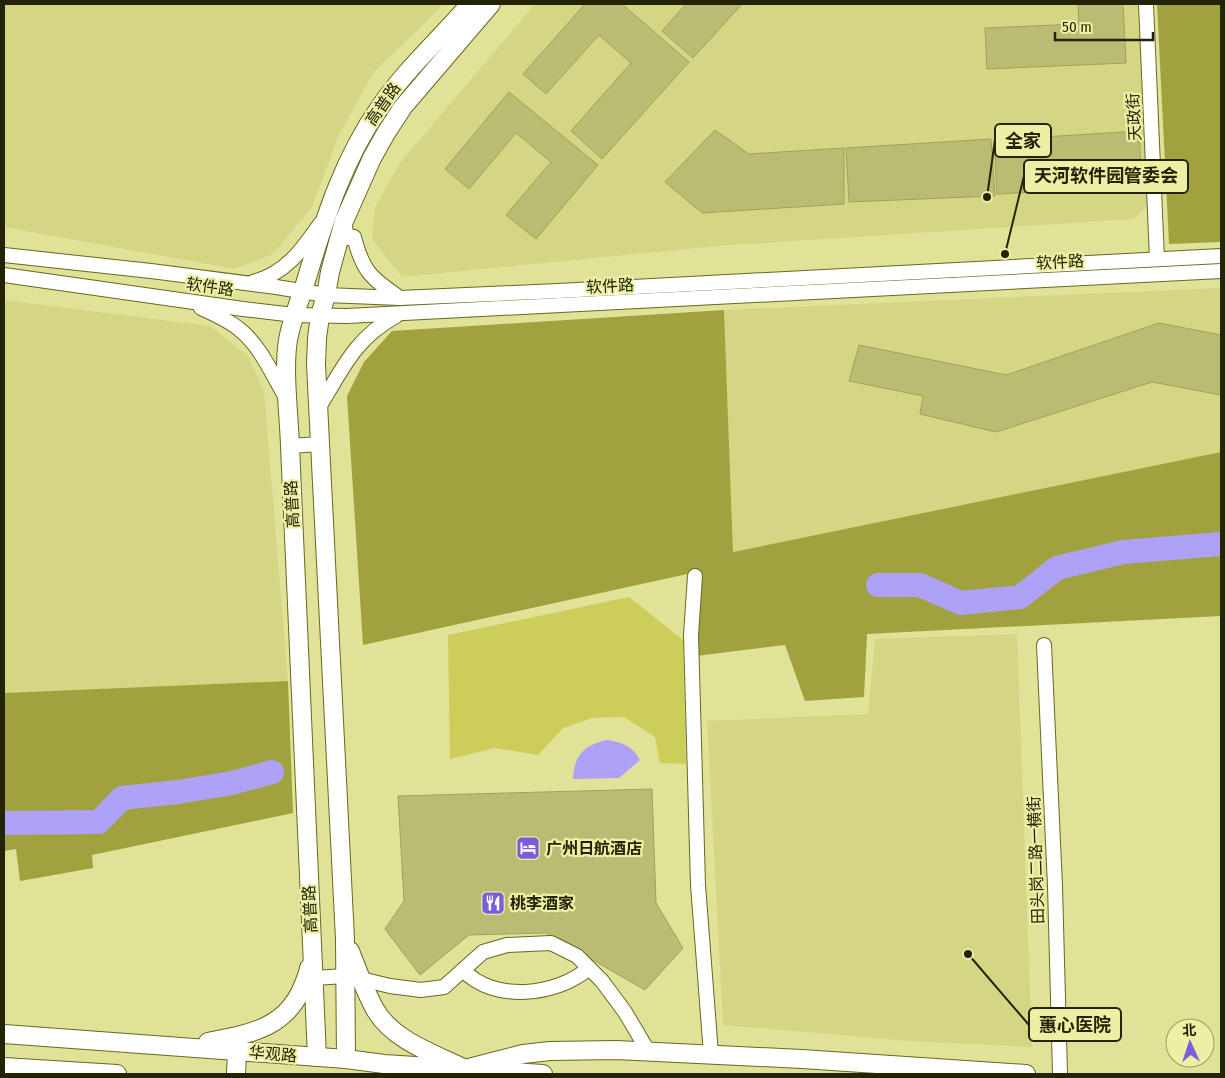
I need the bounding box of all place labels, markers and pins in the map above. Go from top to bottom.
callout: 全家 [995,124,1051,157]
callout: 天河软件园管委会 [1024,160,1188,193]
hotel icon: 广州日航酒店 [515,835,541,861]
place label: 广州日航酒店 [546,839,642,858]
restaurant icon: 桃李酒家 [480,890,506,916]
place label: 桃李酒家 [510,894,574,913]
callout: 蕙心医院 [1029,1008,1121,1041]

